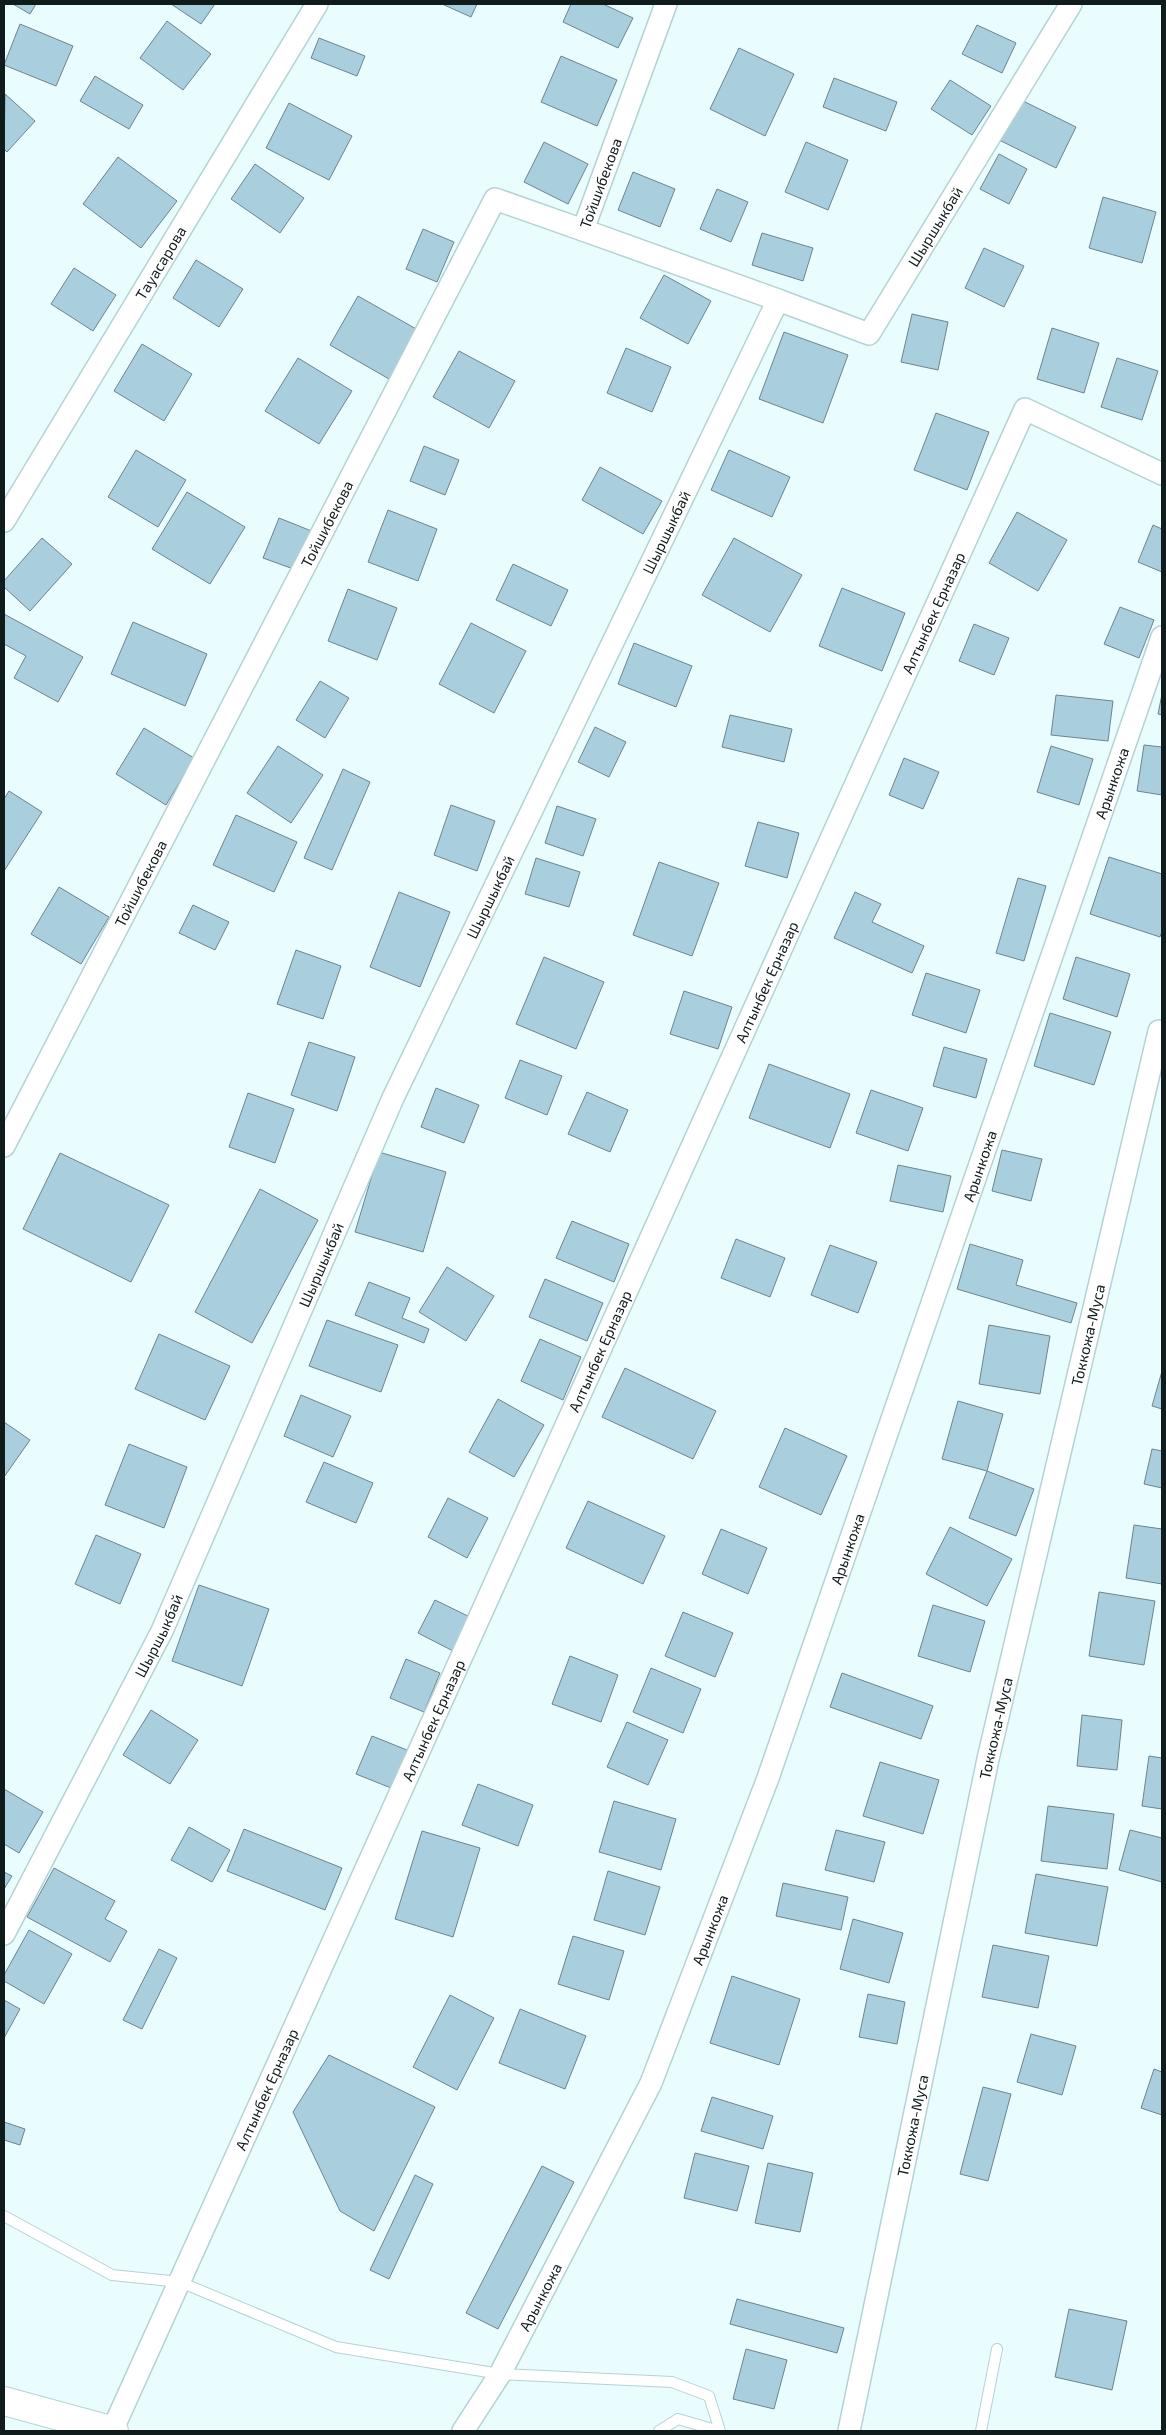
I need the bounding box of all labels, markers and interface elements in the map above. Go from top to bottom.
street label: Тойшибекова [575,135,625,231]
street label: Шыршыкбай [904,183,966,270]
street label: Тауасарова [131,223,190,303]
street label: Тойшибекова [297,477,357,570]
street label: Шыршыкбай [638,488,694,577]
street label: Алтынбек Ерназар [898,549,968,676]
street label: Арынкожа [1091,745,1132,821]
street label: Тойшибекова [110,837,170,930]
street label: Шыршыкбай [462,852,518,941]
street label: Алтынбек Ерназар [731,918,802,1046]
street label: Арынкожа [959,1128,1000,1204]
street label: Шыршыкбай [295,1220,347,1310]
street label: Токкожа-Муса [1067,1282,1108,1387]
street label: Алтынбек Ерназар [564,1287,635,1415]
street label: Арынкожа [827,1511,868,1587]
street label: Шыршыкбай [131,1591,186,1680]
street label: Алтынбек Ерназар [398,1656,468,1784]
street label: Токкожа-Муса [975,1675,1016,1781]
street label: Арынкожа [688,1892,732,1968]
street label: Алтынбек Ерназар [231,2026,302,2153]
street label: Токкожа-Муса [893,2073,932,2178]
street label: Арынкожа [515,2260,565,2334]

